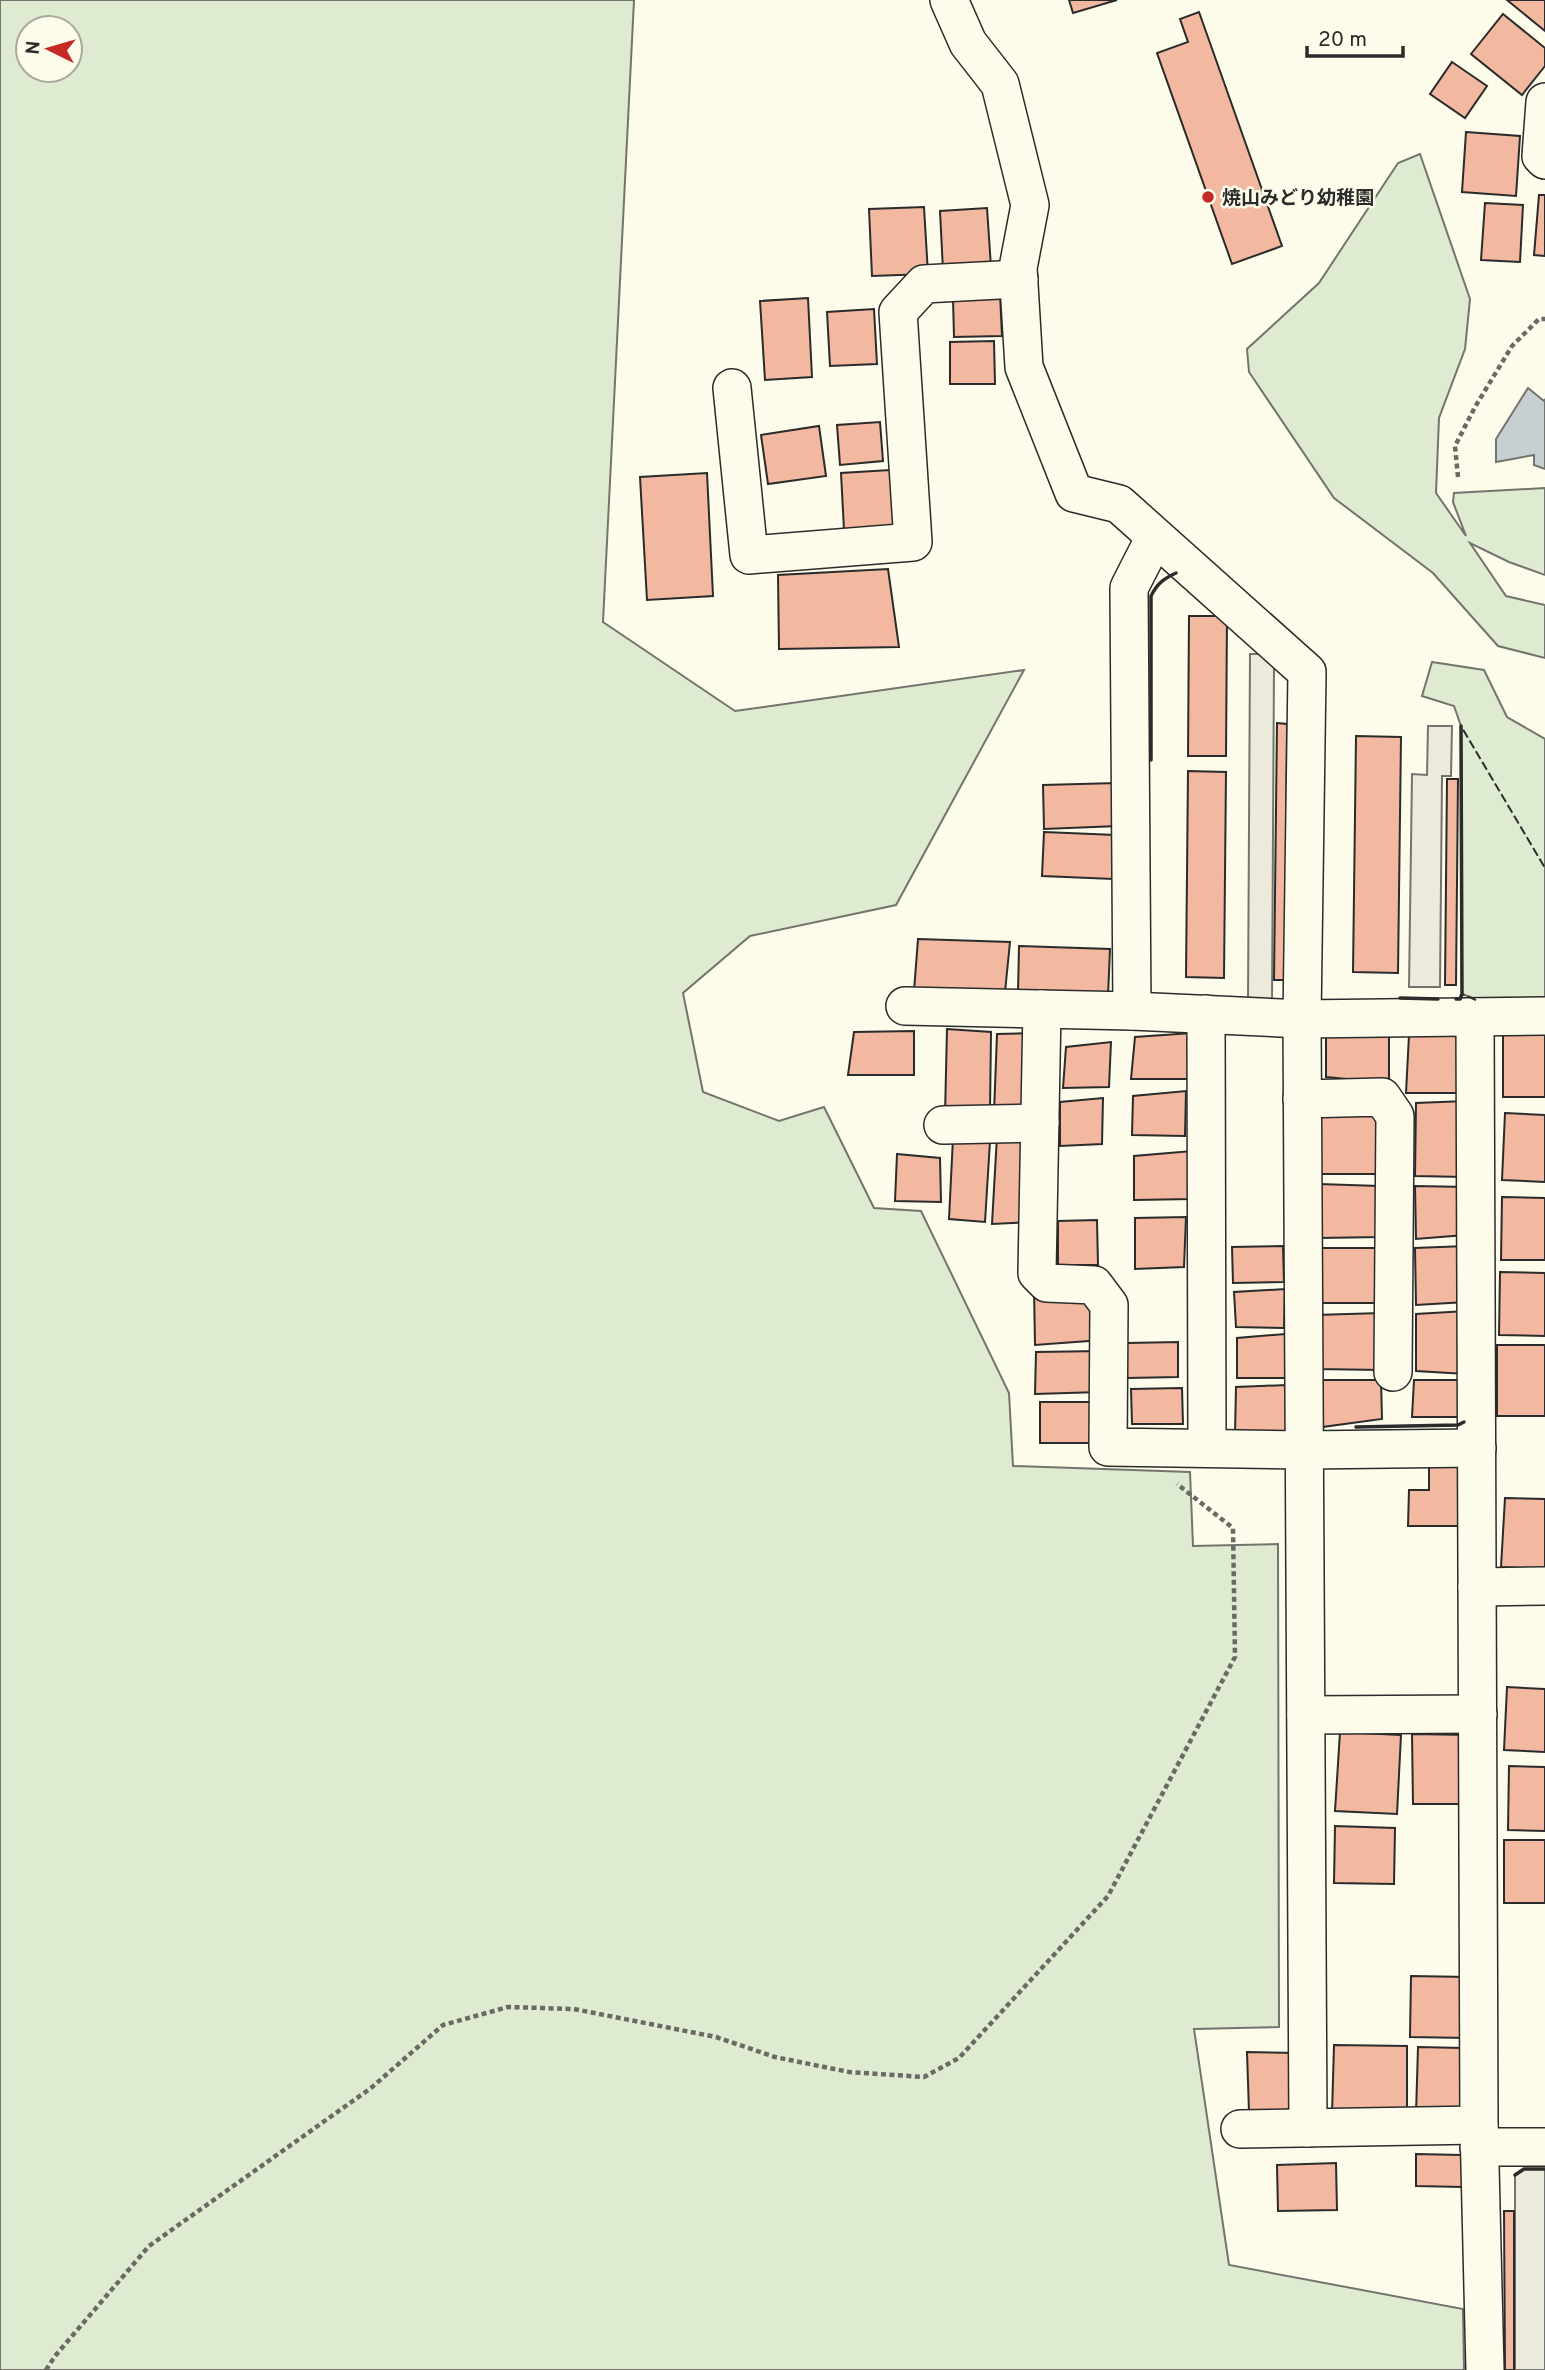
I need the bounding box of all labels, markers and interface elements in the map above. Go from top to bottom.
north arrow [14,14,84,84]
scale bar [1307,14,1403,58]
text: 20 m [1318,27,1367,54]
text: N [22,40,47,56]
place label: 焼山みどり幼稚園 [1222,187,1374,211]
marker: 焼山みどり幼稚園 [1200,189,1216,205]

